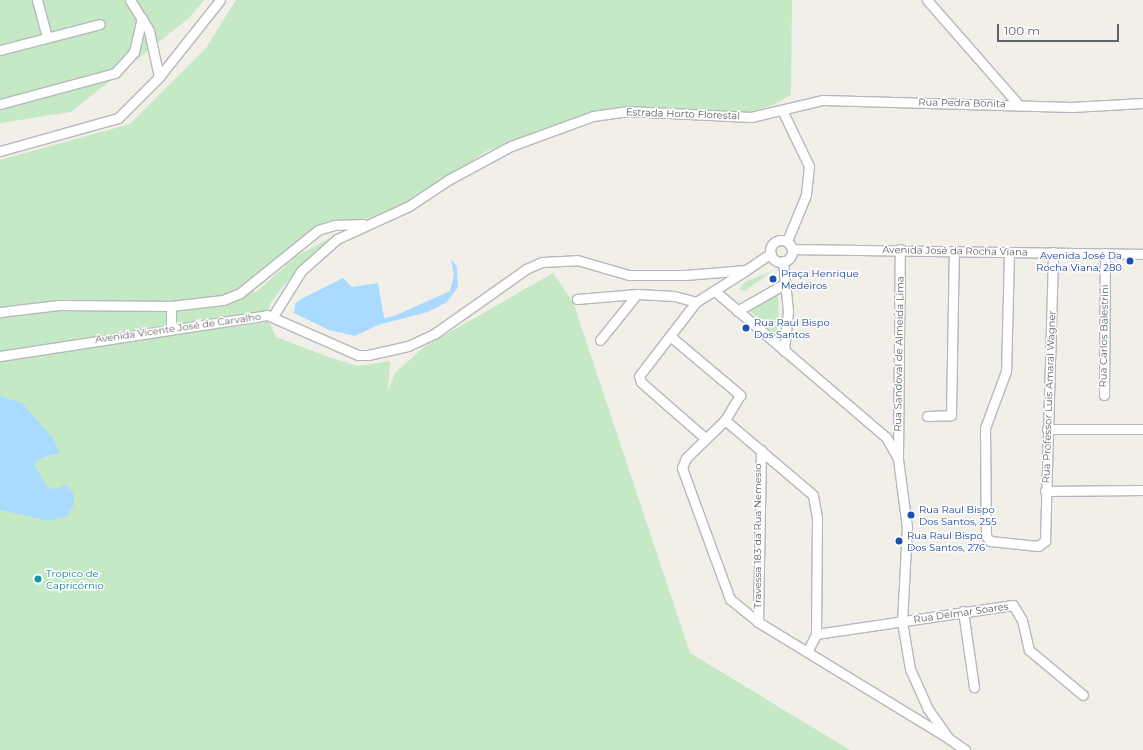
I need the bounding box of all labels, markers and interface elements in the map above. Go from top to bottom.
scale bar [999,16,1121,42]
text: 100 m [1004,23,1040,38]
street label: Rua Pedra Bonita [918,96,1006,110]
street label: Estrada Horto Florestal [626,106,740,122]
street label: Avenida José da Rocha Viana [882,244,1028,258]
place label: Avenida José Da Rocha Viana, 280 [1036,249,1122,272]
marker: Avenida José Da Rocha Viana, 280 [1125,256,1135,266]
place label: Praça Henrique Medeiros [781,267,859,290]
marker: Praça Henrique Medeiros [768,274,778,284]
street label: Rua Sandoval de Almeida Lima [892,276,906,432]
street label: Rua Carlos Balestrini [1097,284,1111,388]
street label: Avenida Vicente José de Carvalho [94,310,262,346]
street label: Rua Professor Luis Amaral Wagner [1040,310,1058,484]
place label: Rua Raul Bispo Dos Santos [754,316,830,340]
marker: Rua Raul Bispo Dos Santos [741,323,751,333]
street label: Travessa 183 da Rua Nemesio [752,463,764,609]
place label: Rua Raul Bispo Dos Santos, 255 [919,503,997,526]
marker: Rua Raul Bispo Dos Santos, 255 [906,510,916,520]
place label: Rua Raul Bispo Dos Santos, 276 [907,529,985,552]
marker: Rua Raul Bispo Dos Santos, 276 [894,536,904,546]
place label: Tropico de Capricórnio [46,567,104,590]
marker: Tropico de Capricórnio [33,574,43,584]
street label: Rua Delmar Soares [913,600,1009,626]

